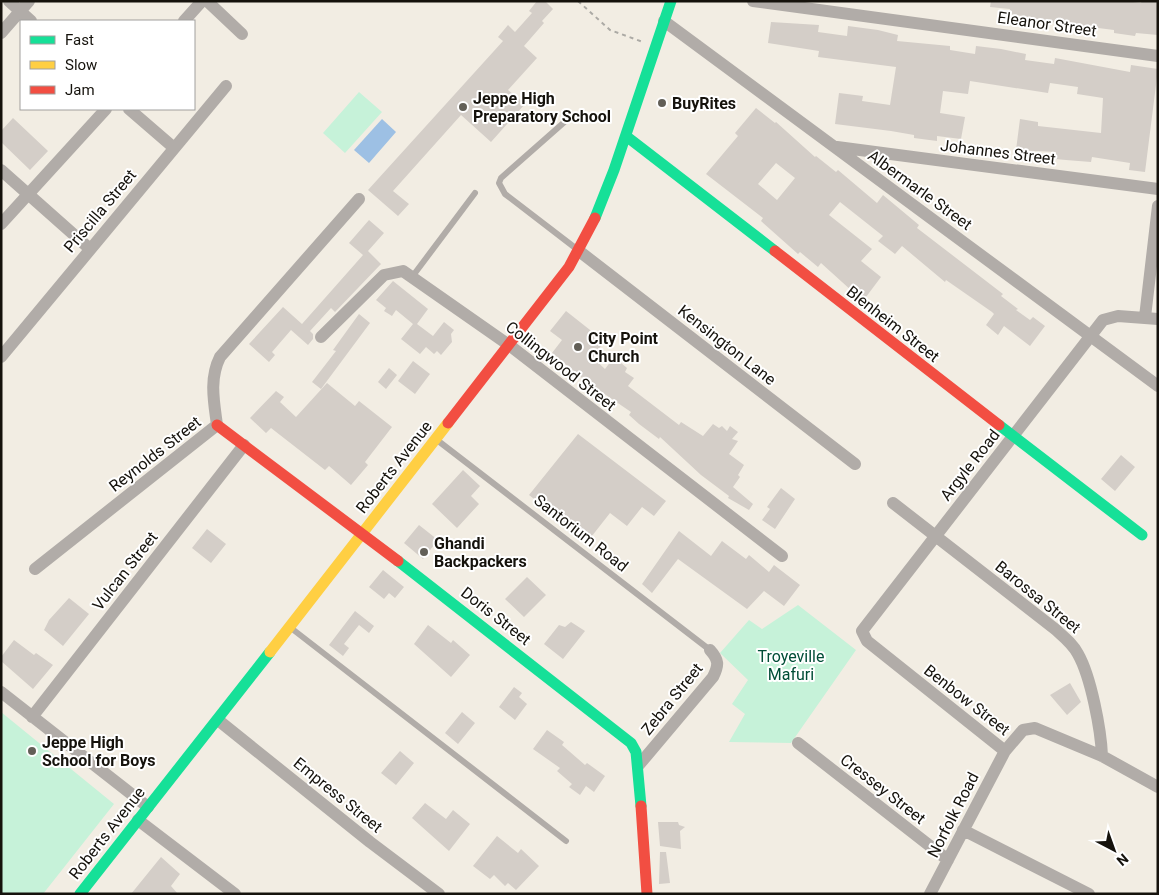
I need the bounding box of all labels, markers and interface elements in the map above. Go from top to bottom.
street label: Eleanor Street [996,8,1098,40]
legend [20,20,195,110]
text: Fast [65,31,94,49]
text: Slow [65,56,97,74]
text: Jam [65,81,95,99]
place label: Jeppe High Preparatory School [473,89,611,126]
place label: BuyRites [672,94,736,113]
marker: BuyRites [656,97,668,109]
marker: Jeppe High Preparatory School [457,101,469,113]
street label: Johannes Street [939,135,1057,169]
street label: Albermarle Street [864,146,976,234]
street label: Priscilla Street [60,166,140,256]
street label: Blenheim Street [843,282,943,366]
street label: Kensington Lane [674,301,780,389]
street label: Collingwood Street [502,317,620,415]
place label: City Point Church [588,329,659,366]
marker: City Point Church [572,341,584,353]
street label: Reynolds Street [105,412,205,496]
street label: Roberts Avenue [352,417,436,517]
street label: Argyle Road [936,426,1004,504]
street label: Santorium Road [530,490,632,576]
street label: Vulcan Street [88,528,162,614]
place label: Ghandi Backpackers [434,534,527,571]
marker: Ghandi Backpackers [418,546,430,558]
street label: Barossa Street [991,557,1085,637]
street label: Doris Street [457,583,535,649]
park label: Troyeville Mafuri [758,647,825,684]
street label: Zebra Street [637,659,707,739]
street label: Benbow Street [920,661,1014,739]
place label: Jeppe High School for Boys [42,733,155,770]
marker: Jeppe High School for Boys [26,745,38,757]
street label: Cressey Street [837,750,929,828]
street label: Empress Street [290,753,386,837]
street label: Norfolk Road [923,769,983,861]
street label: Roberts Avenue [65,783,149,883]
north arrow [1089,825,1139,875]
text: N [1114,851,1132,869]

